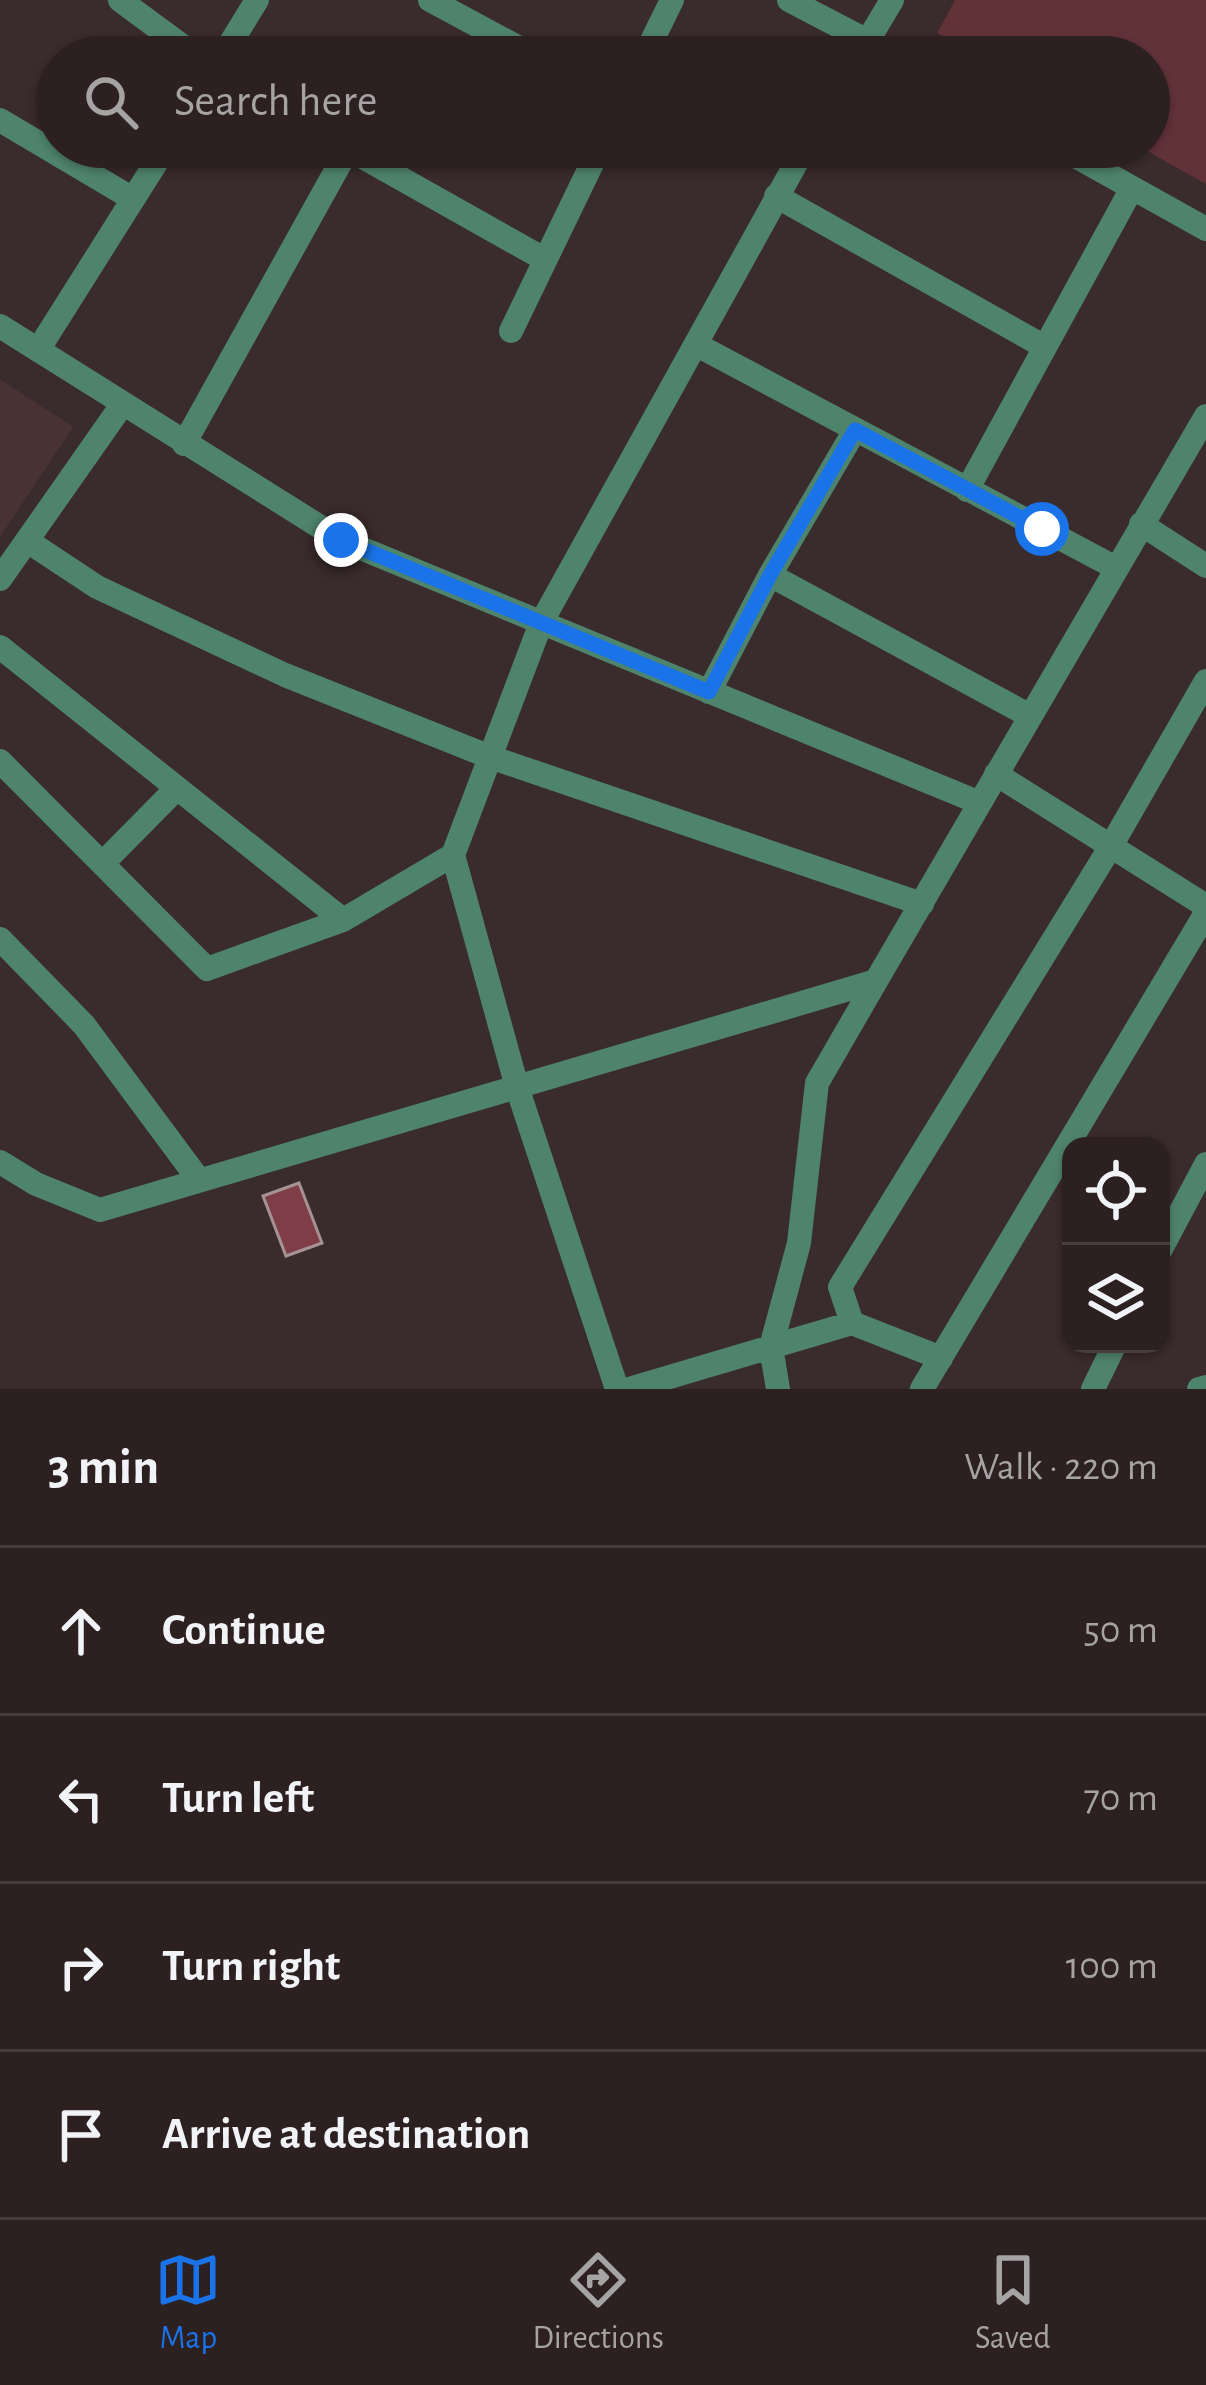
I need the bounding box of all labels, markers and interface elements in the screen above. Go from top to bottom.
search box [36,36,1170,168]
icon: search [78,69,144,135]
text: Search here [174,79,377,124]
route start [1015,502,1069,556]
route end [314,513,368,567]
map controls [1062,1137,1170,1353]
button: locate [1062,1137,1170,1245]
button: layers [1062,1245,1170,1353]
text: 3 min [48,1442,159,1493]
text: Walk · 220 m [964,1448,1158,1487]
icon: ahead [48,1598,114,1664]
text: Continue [162,1608,326,1653]
text: 50 m [1083,1611,1158,1650]
icon: left [48,1766,114,1832]
text: Turn left [162,1776,314,1821]
text: 70 m [1084,1779,1158,1818]
icon: right [48,1934,114,2000]
text: Turn right [162,1944,340,1989]
text: 100 m [1066,1947,1158,1986]
icon: arrive [48,2102,114,2168]
text: Arrive at destination [162,2112,530,2157]
tab: Map [155,2247,221,2359]
tab: Directions [532,2247,664,2359]
tab: Saved [975,2247,1050,2359]

